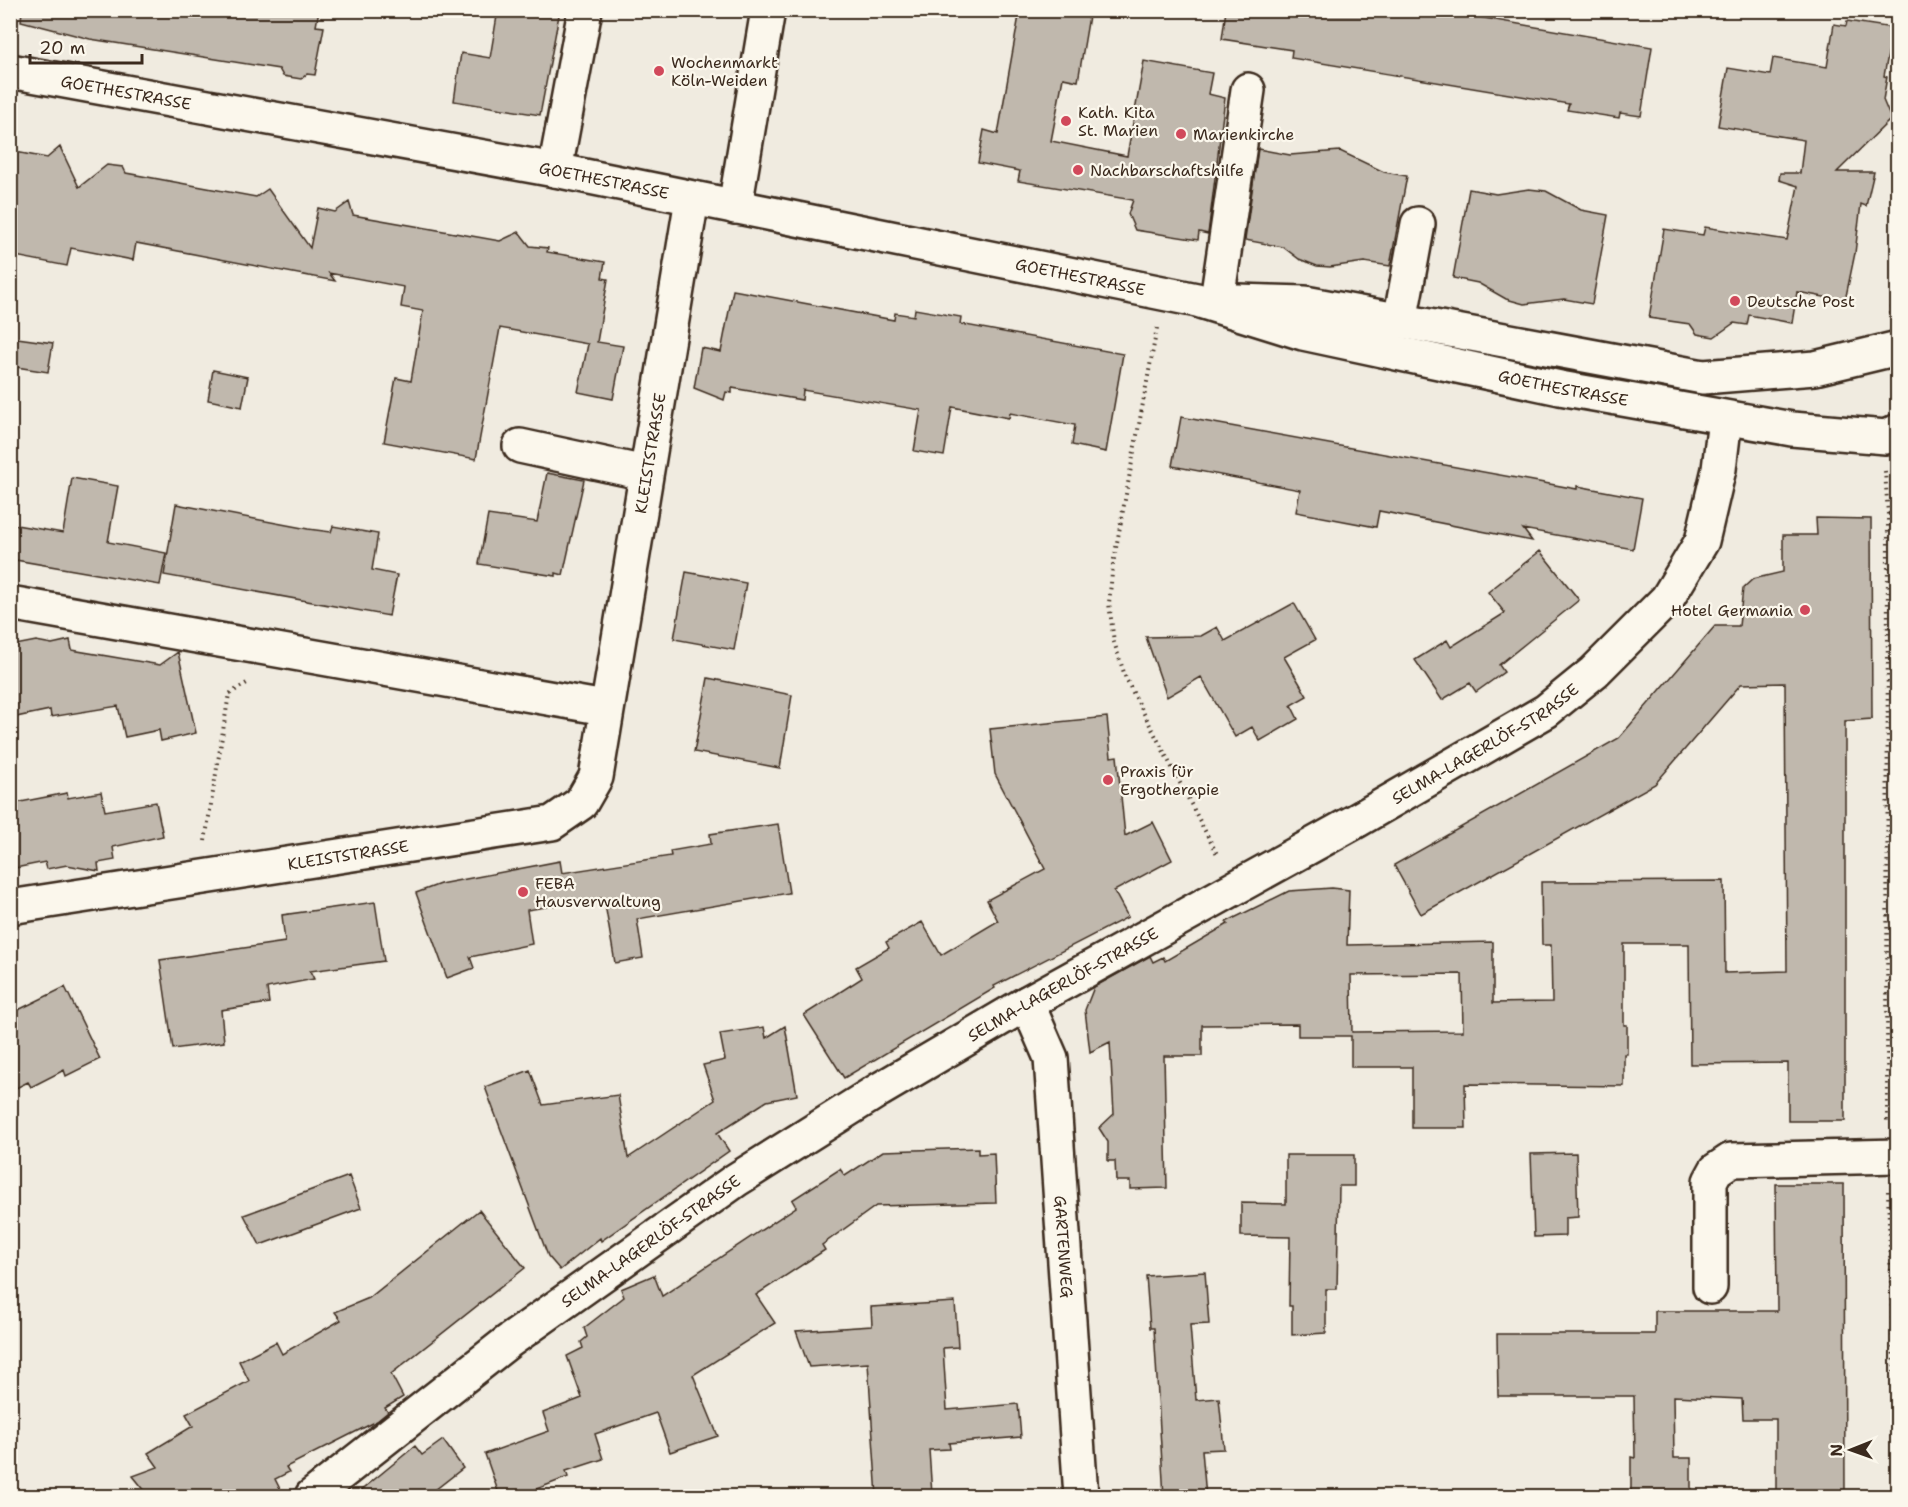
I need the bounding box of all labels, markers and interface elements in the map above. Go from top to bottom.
scale bar [30,27,142,65]
text: 20 m [39,36,85,60]
place label: Wochenmarkt Köln-Weiden [671,52,778,91]
marker: Wochenmarkt Köln-Weiden [652,64,666,78]
street label: GOETHESTRASSE [59,70,193,114]
place label: Kath. Kita St. Marien [1078,102,1158,141]
marker: Kath. Kita St. Marien [1059,114,1073,128]
place label: Marienkirche [1193,124,1294,145]
marker: Marienkirche [1174,127,1188,141]
street label: GOETHESTRASSE [537,157,671,203]
place label: Nachbarschaftshilfe [1090,160,1244,181]
marker: Nachbarschaftshilfe [1071,163,1085,177]
street label: GOETHESTRASSE [1014,253,1147,300]
place label: Deutsche Post [1747,291,1855,312]
marker: Deutsche Post [1728,294,1742,308]
street label: GOETHESTRASSE [1496,365,1630,410]
street label: KLEISTSTRASSE [629,391,670,515]
place label: Hotel Germania [1671,600,1793,621]
marker: Hotel Germania [1798,603,1812,617]
street label: SELMA-LAGERLÖF-STRASSE [1388,678,1583,809]
place label: Praxis für Ergotherapie [1120,761,1219,800]
marker: Praxis für Ergotherapie [1101,773,1115,787]
street label: KLEISTSTRASSE [286,835,410,874]
place label: FEBA Hausverwaltung [535,873,661,912]
marker: FEBA Hausverwaltung [516,885,530,899]
street label: SELMA-LAGERLÖF-STRASSE [964,922,1162,1046]
street label: SELMA-LAGERLÖF-STRASSE [556,1170,744,1312]
street label: GARTENWEG [1050,1195,1078,1299]
north arrow [1821,1420,1881,1480]
text: N [1826,1444,1847,1457]

